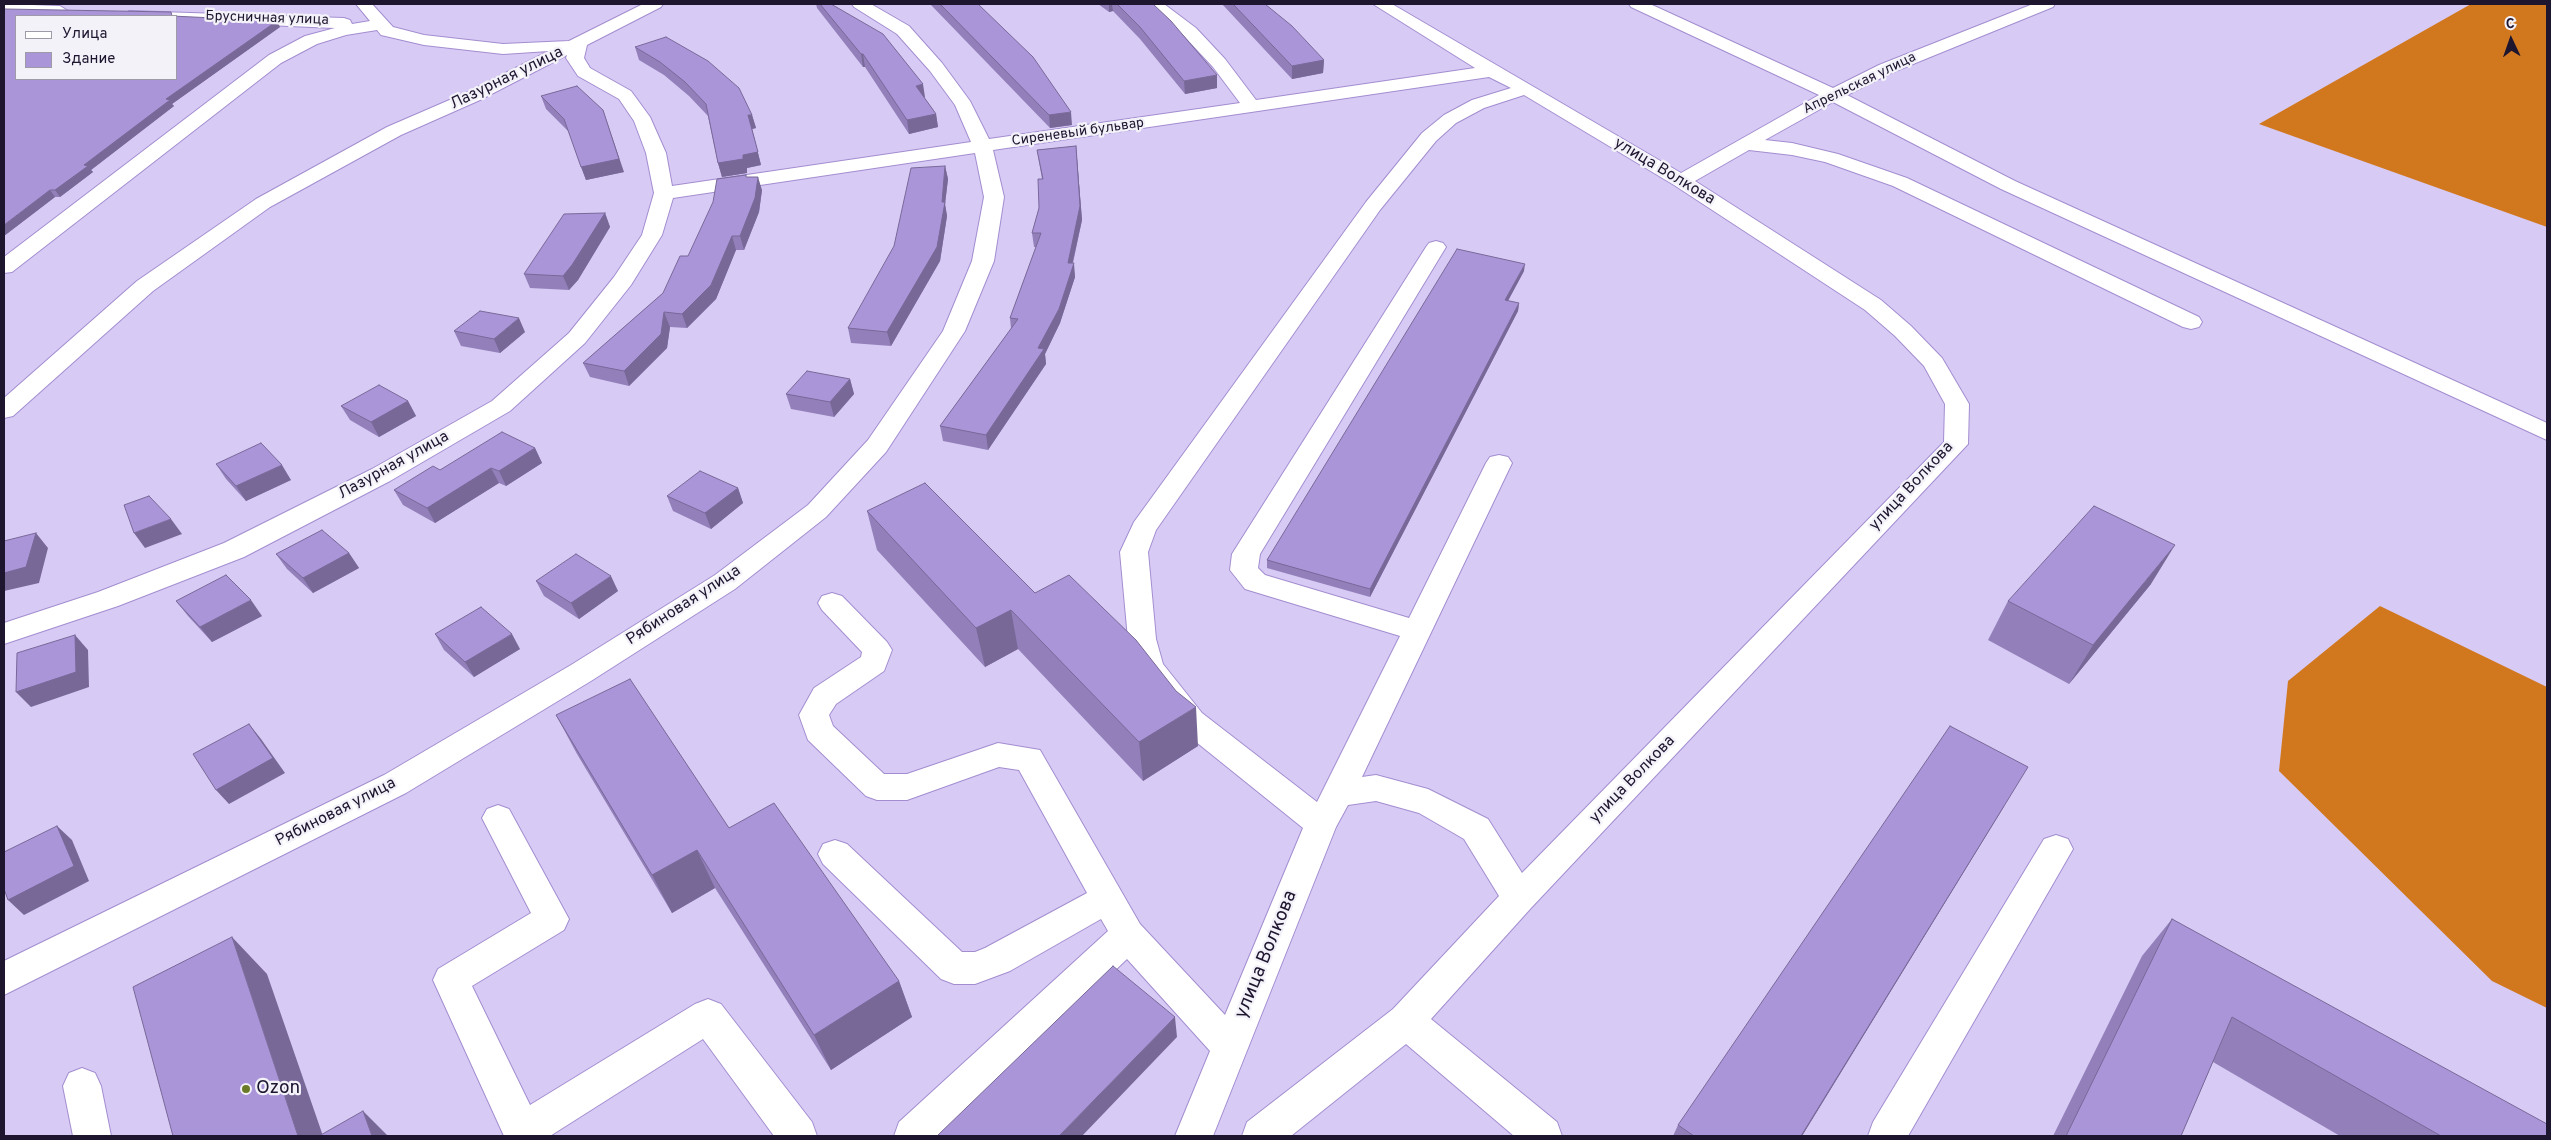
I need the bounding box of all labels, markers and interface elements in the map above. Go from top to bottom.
street label: Брусничная улица [205,8,329,30]
legend [15,15,178,80]
north arrow [2486,15,2536,65]
text: С [2505,16,2515,33]
text: Улица [62,25,107,44]
street label: Лазурная улица [447,43,567,115]
street label: Апрельская улица [1801,49,1919,119]
text: Здание [62,50,115,69]
street label: Сиреневый бульвар [1011,115,1145,151]
street label: улица Волкова [1610,134,1718,210]
street label: Лазурная улица [335,428,453,504]
street label: улица Волкова [1866,438,1958,536]
street label: Рябиновая улица [623,562,745,650]
street label: улица Волкова [1586,732,1680,828]
street label: Рябиновая улица [273,774,399,852]
street label: улица Волкова [1231,888,1303,1022]
place label: Ozon [256,1078,300,1100]
marker: Ozon [240,1083,252,1095]

